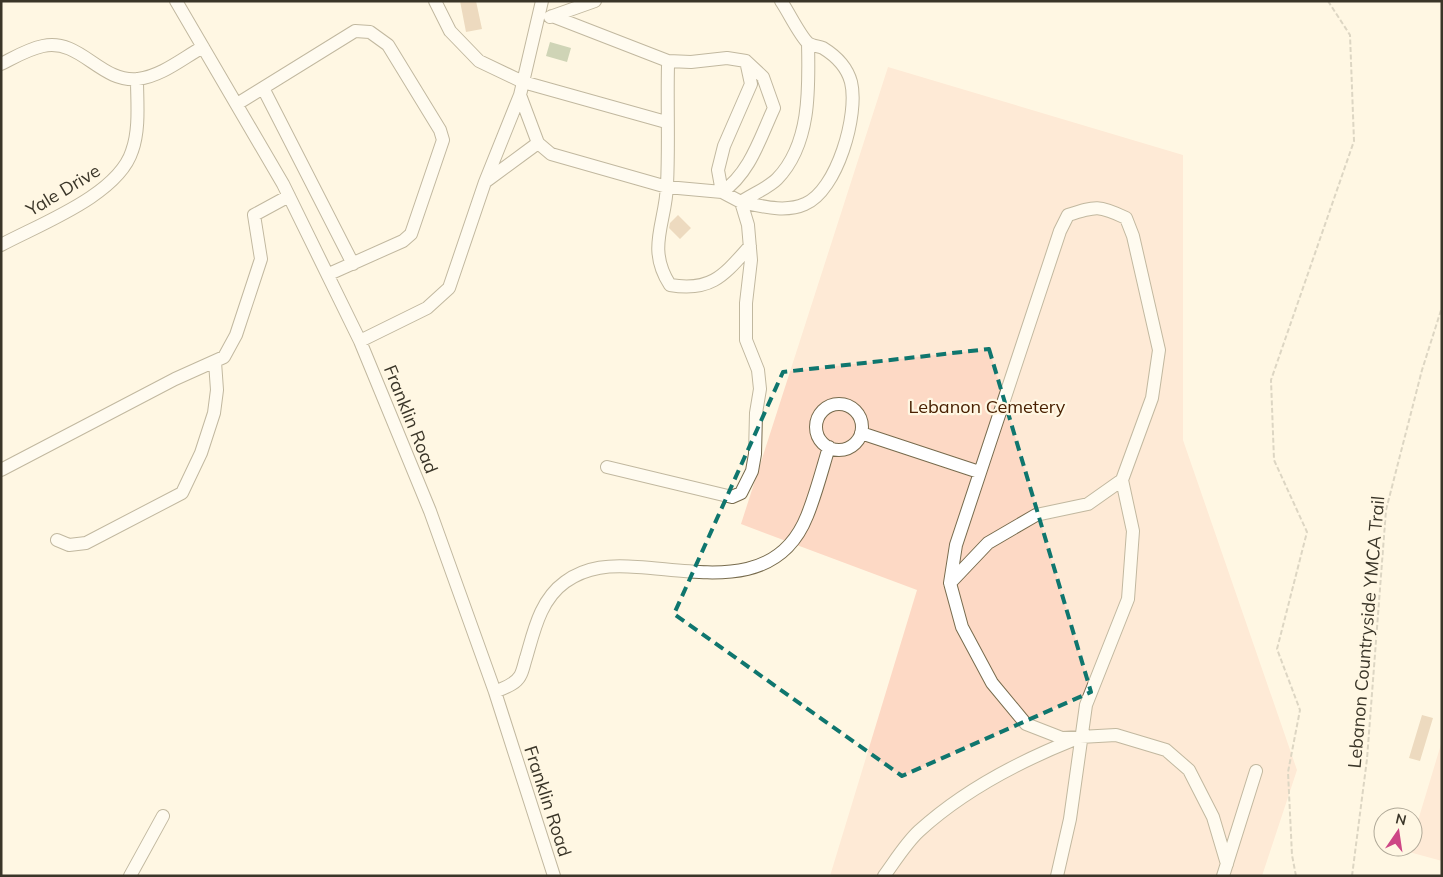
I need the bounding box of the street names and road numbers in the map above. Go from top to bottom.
street label: Yale Drive [21,159,104,222]
street label: Franklin Road [379,361,443,477]
street label: Lebanon Countryside YMCA Trail [1343,495,1389,769]
street label: Franklin Road [519,743,577,859]

